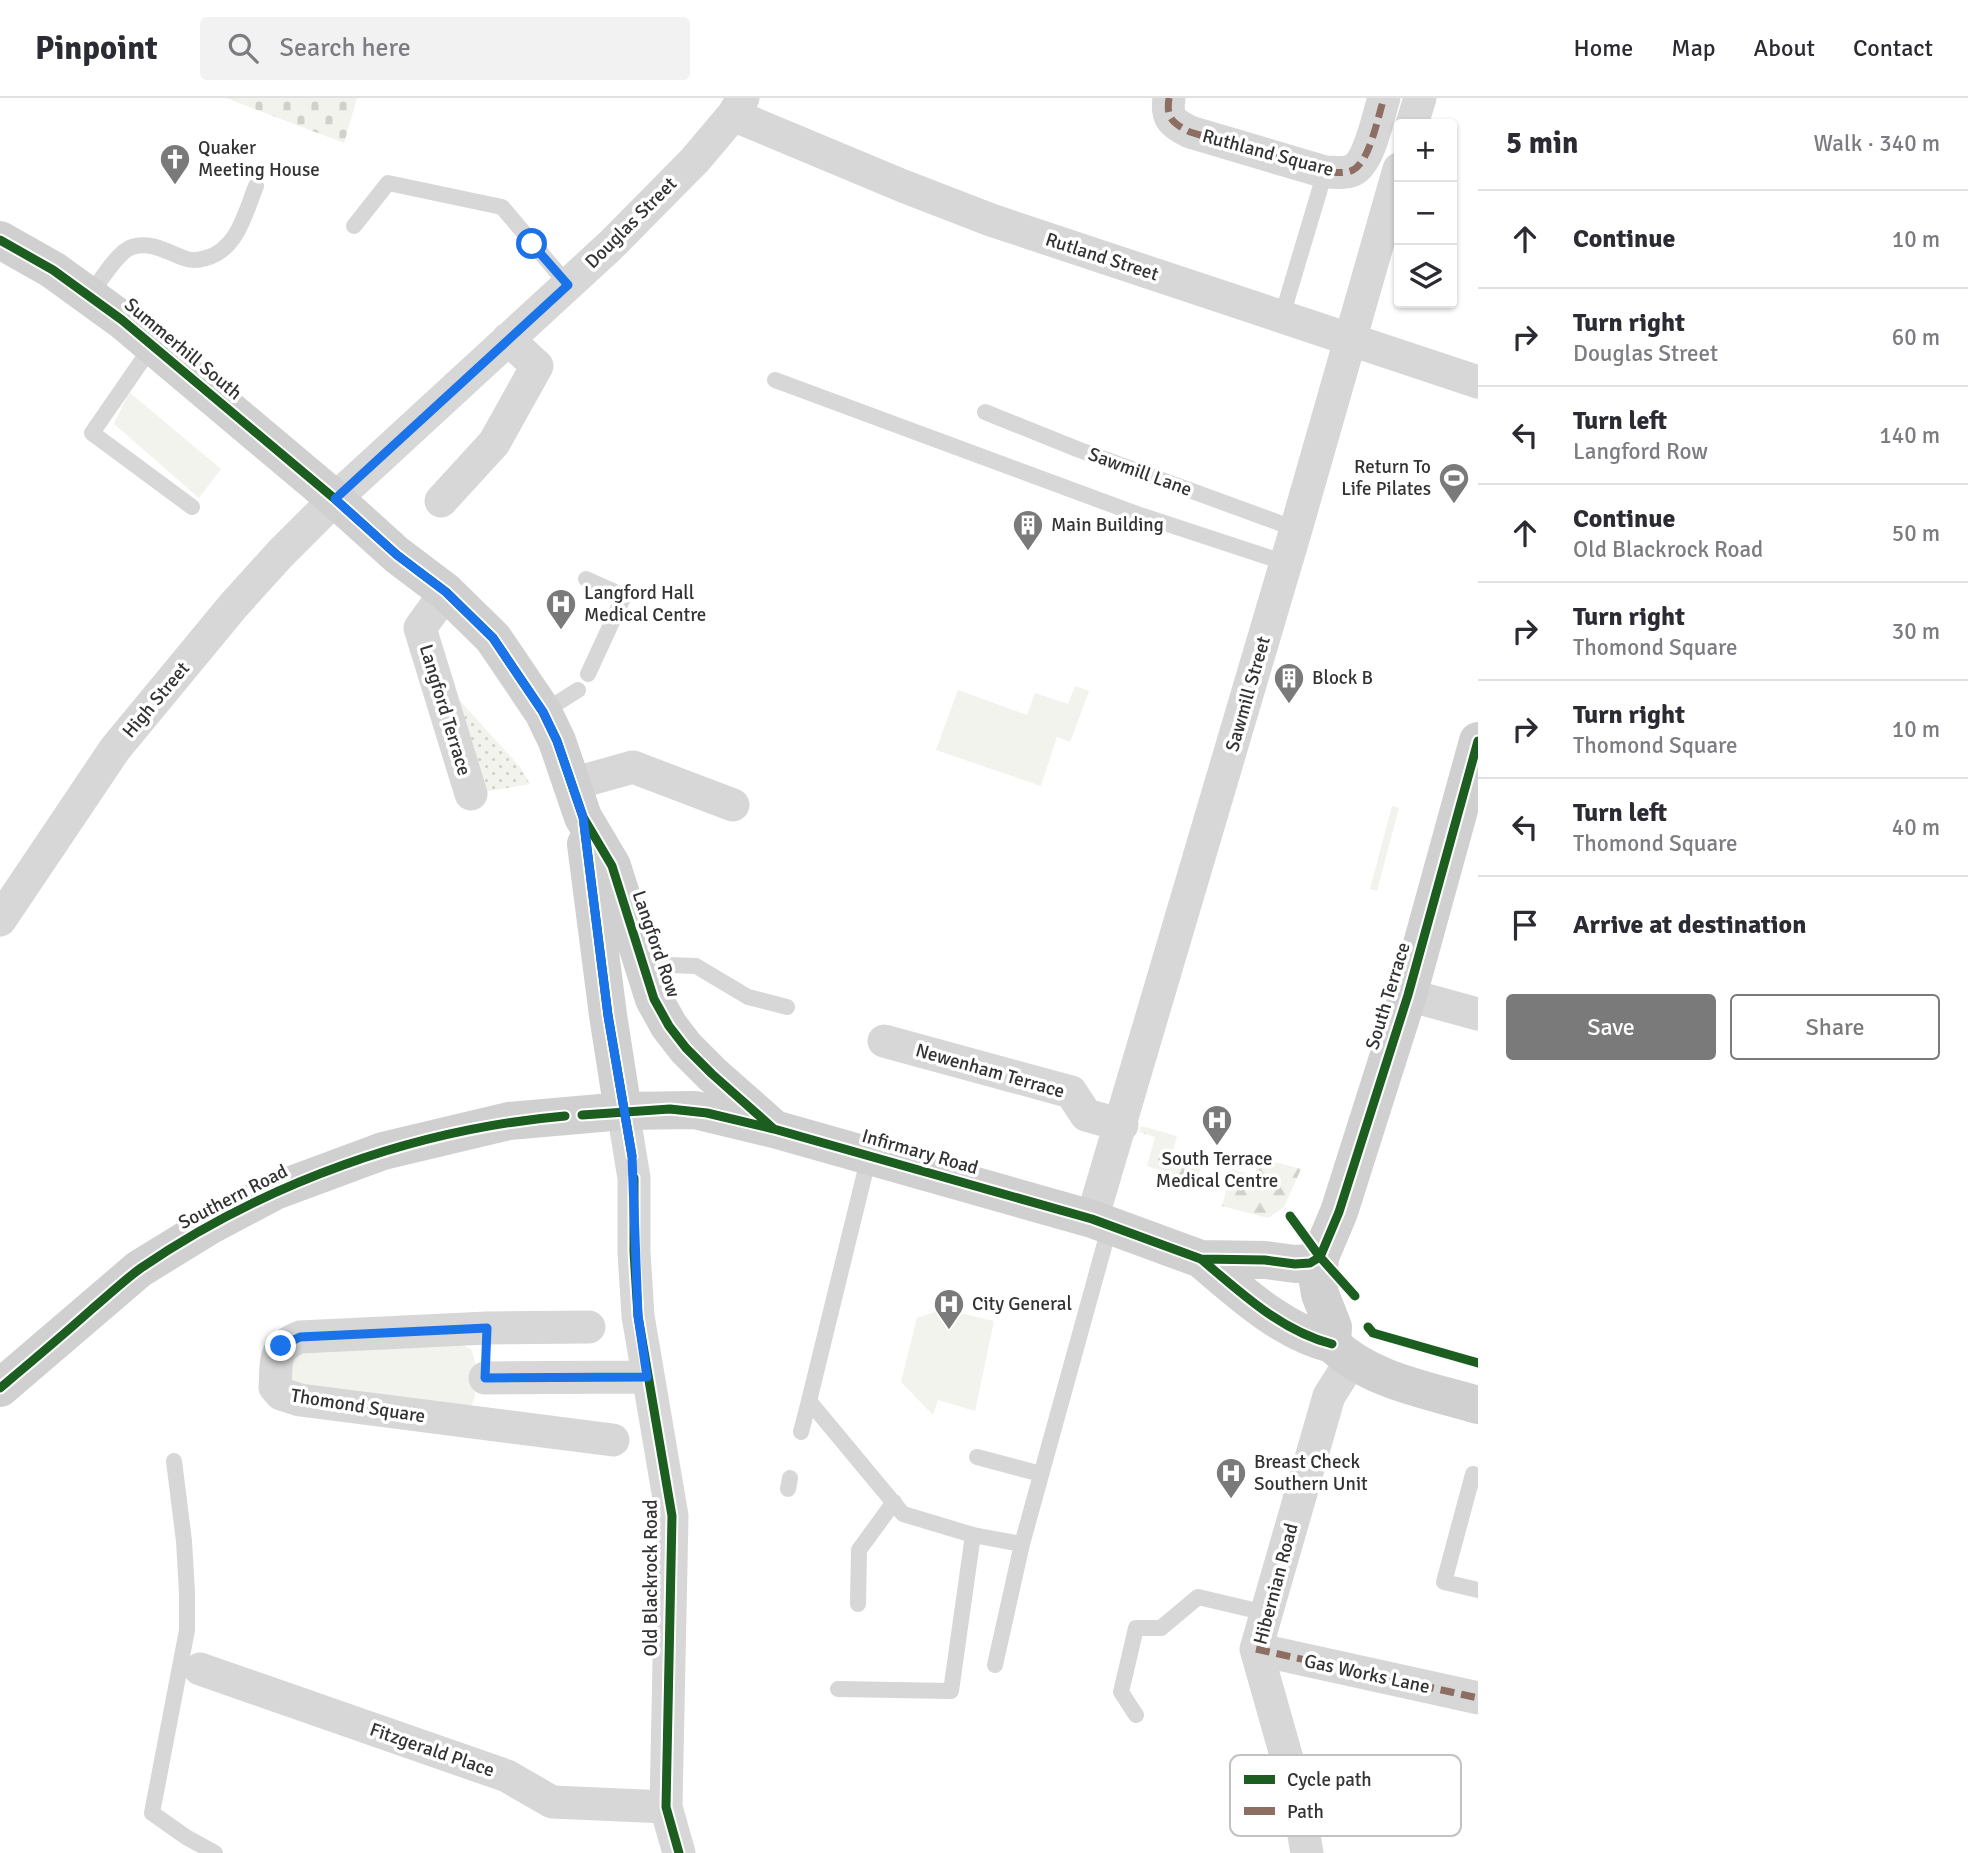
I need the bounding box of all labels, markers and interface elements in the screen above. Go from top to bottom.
search box [200,17,690,80]
text: Pinpoint [35,28,158,69]
icon: search [224,29,262,67]
text: Search here [280,32,411,64]
text: Home [1573,33,1633,63]
text: Map [1671,33,1716,63]
text: About [1754,33,1815,63]
text: Contact [1853,33,1933,63]
map controls [1394,119,1457,308]
button: + [1394,119,1457,182]
street label: Ruthland Square [1200,124,1336,182]
text: 5 min [1506,125,1578,162]
text: Walk · 340 m [1814,129,1940,158]
place label: Quaker Meeting House [198,136,320,182]
church icon: Quaker Meeting House [158,142,192,186]
street label: Douglas Street [580,172,682,274]
button: − [1394,182,1457,245]
icon: ahead [1506,220,1544,258]
text: Continue [1573,223,1675,255]
text: 10 m [1892,225,1940,254]
street label: Rutland Street [1042,227,1162,287]
route start [516,228,547,259]
button: layers [1394,245,1457,308]
street label: Summerhill South [119,293,247,405]
text: Turn right [1573,307,1685,339]
icon: right [1506,318,1544,356]
text: 60 m [1892,323,1940,352]
text: Douglas Street [1573,339,1718,368]
text: Turn left [1573,405,1667,437]
icon: left [1506,416,1544,454]
text: 140 m [1879,421,1940,450]
text: Langford Row [1573,437,1708,466]
street label: Sawmill Lane [1085,442,1195,502]
place label: Return To Life Pilates [1341,455,1431,501]
sports icon: Return To Life Pilates [1437,461,1471,505]
text: Continue [1573,503,1675,535]
building icon: Main Building [1011,508,1045,552]
place label: Main Building [1051,513,1164,537]
icon: ahead [1506,514,1544,552]
text: 50 m [1892,519,1940,548]
text: Old Blackrock Road [1573,535,1763,564]
place label: Langford Hall Medical Centre [584,581,706,627]
hospital icon: Langford Hall Medical Centre [544,587,578,631]
text: Turn right [1573,601,1685,633]
icon: right [1506,612,1544,650]
text: 30 m [1892,617,1940,646]
street label: Sawmill Street [1220,633,1276,754]
text: Thomond Square [1573,633,1738,662]
street label: Langford Terrace [414,641,476,779]
street label: High Street [117,657,195,743]
building icon: Block B [1272,661,1306,705]
place label: Block B [1312,666,1373,690]
text: Turn right [1573,699,1685,731]
icon: right [1506,710,1544,748]
text: 10 m [1892,715,1940,744]
text: Thomond Square [1573,731,1738,760]
text: Turn left [1573,797,1667,829]
icon: left [1506,808,1544,846]
text: 40 m [1892,813,1940,842]
text: Thomond Square [1573,829,1738,858]
street label: Langford Row [627,887,686,1001]
icon: arrive [1506,906,1544,944]
text: Arrive at destination [1573,909,1806,941]
street label: South Terrace [1360,939,1416,1053]
button: Save [1506,994,1716,1060]
button: Share [1730,994,1940,1060]
street label: Newenham Terrace [913,1038,1067,1104]
hospital icon: South Terrace Medical Centre [1200,1103,1234,1147]
street label: Infirmary Road [859,1124,981,1180]
place label: South Terrace Medical Centre [1156,1147,1278,1193]
street label: Southern Road [174,1159,292,1235]
hospital icon: City General [932,1287,966,1331]
place label: City General [972,1292,1072,1316]
route end [265,1330,296,1361]
street label: Thomond Square [289,1384,427,1428]
place label: Breast Check Southern Unit [1254,1450,1368,1496]
hospital icon: Breast Check Southern Unit [1214,1456,1248,1500]
street label: Old Blackrock Road [639,1499,663,1657]
street label: Hibernian Road [1248,1521,1304,1647]
street label: Gas Works Lane [1302,1649,1432,1699]
street label: Fitzgerald Place [366,1717,498,1783]
legend [1230,1755,1461,1836]
text: Cycle path [1287,1768,1372,1792]
text: Path [1287,1800,1324,1824]

